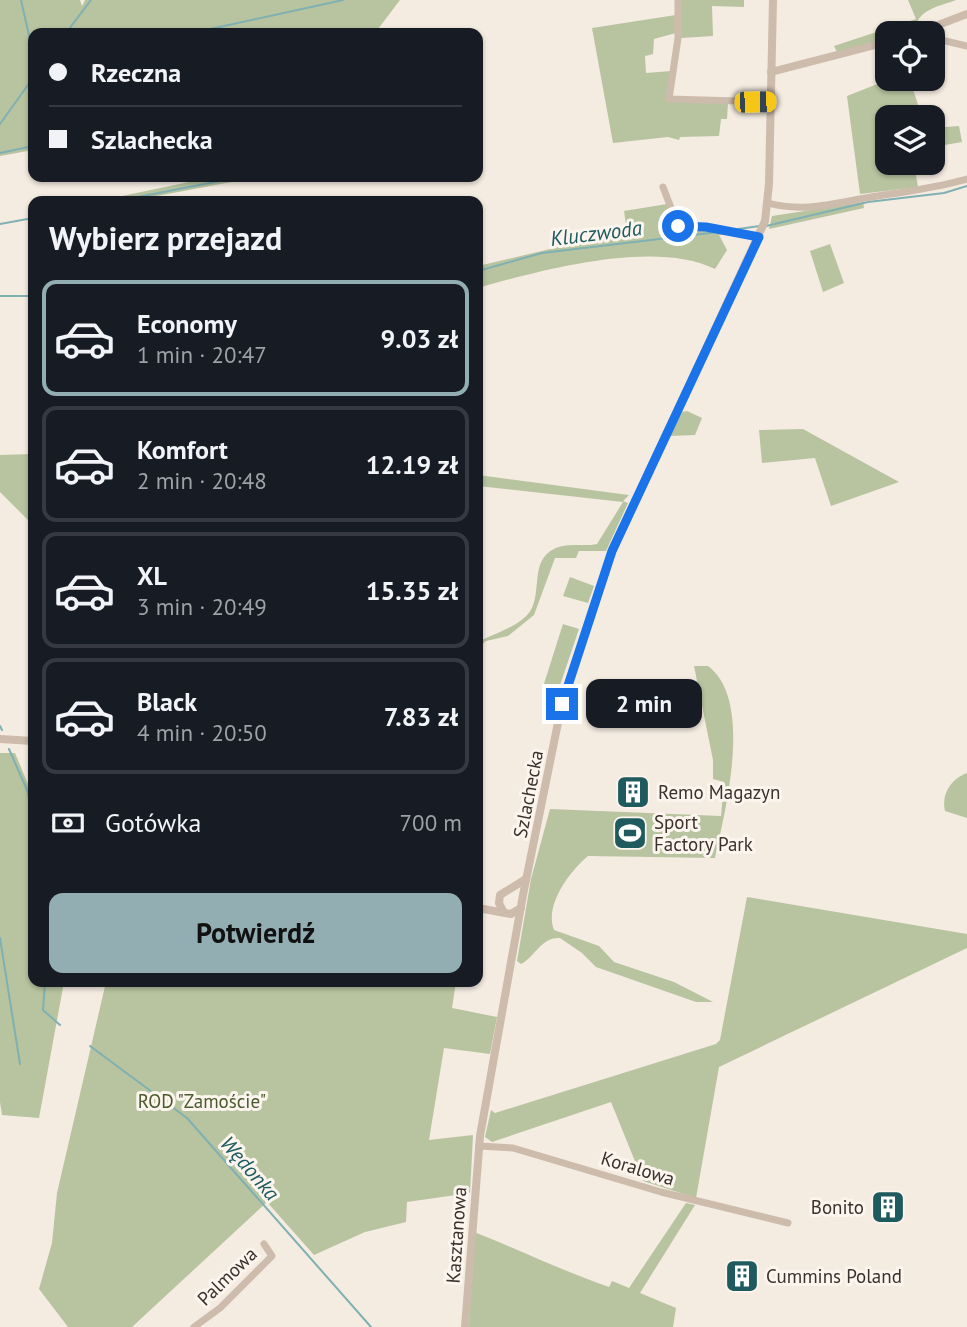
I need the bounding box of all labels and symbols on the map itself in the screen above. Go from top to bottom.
car [734,91,777,113]
route start [662,210,694,242]
water label: Kluczwoda [549,214,644,252]
callout: 2 min [586,680,702,728]
route end [546,688,578,720]
street label: Szlachecka [508,748,548,840]
building icon: Remo Magazyn [614,773,652,811]
place label: Remo Magazyn [658,780,780,804]
place label: Sport Factory Park [654,810,753,856]
sports icon: Sport Factory Park [611,814,649,852]
park label: ROD "Zamoście" [138,1089,266,1113]
water label: Wędonka [215,1130,286,1206]
street label: Koralowa [598,1145,678,1191]
street label: Kasztanowa [441,1186,471,1284]
building icon: Bonito [869,1188,907,1226]
place label: Bonito [811,1195,864,1219]
street label: Palmowa [192,1242,262,1310]
building icon: Cummins Poland [723,1257,761,1295]
place label: Cummins Poland [766,1264,902,1288]

